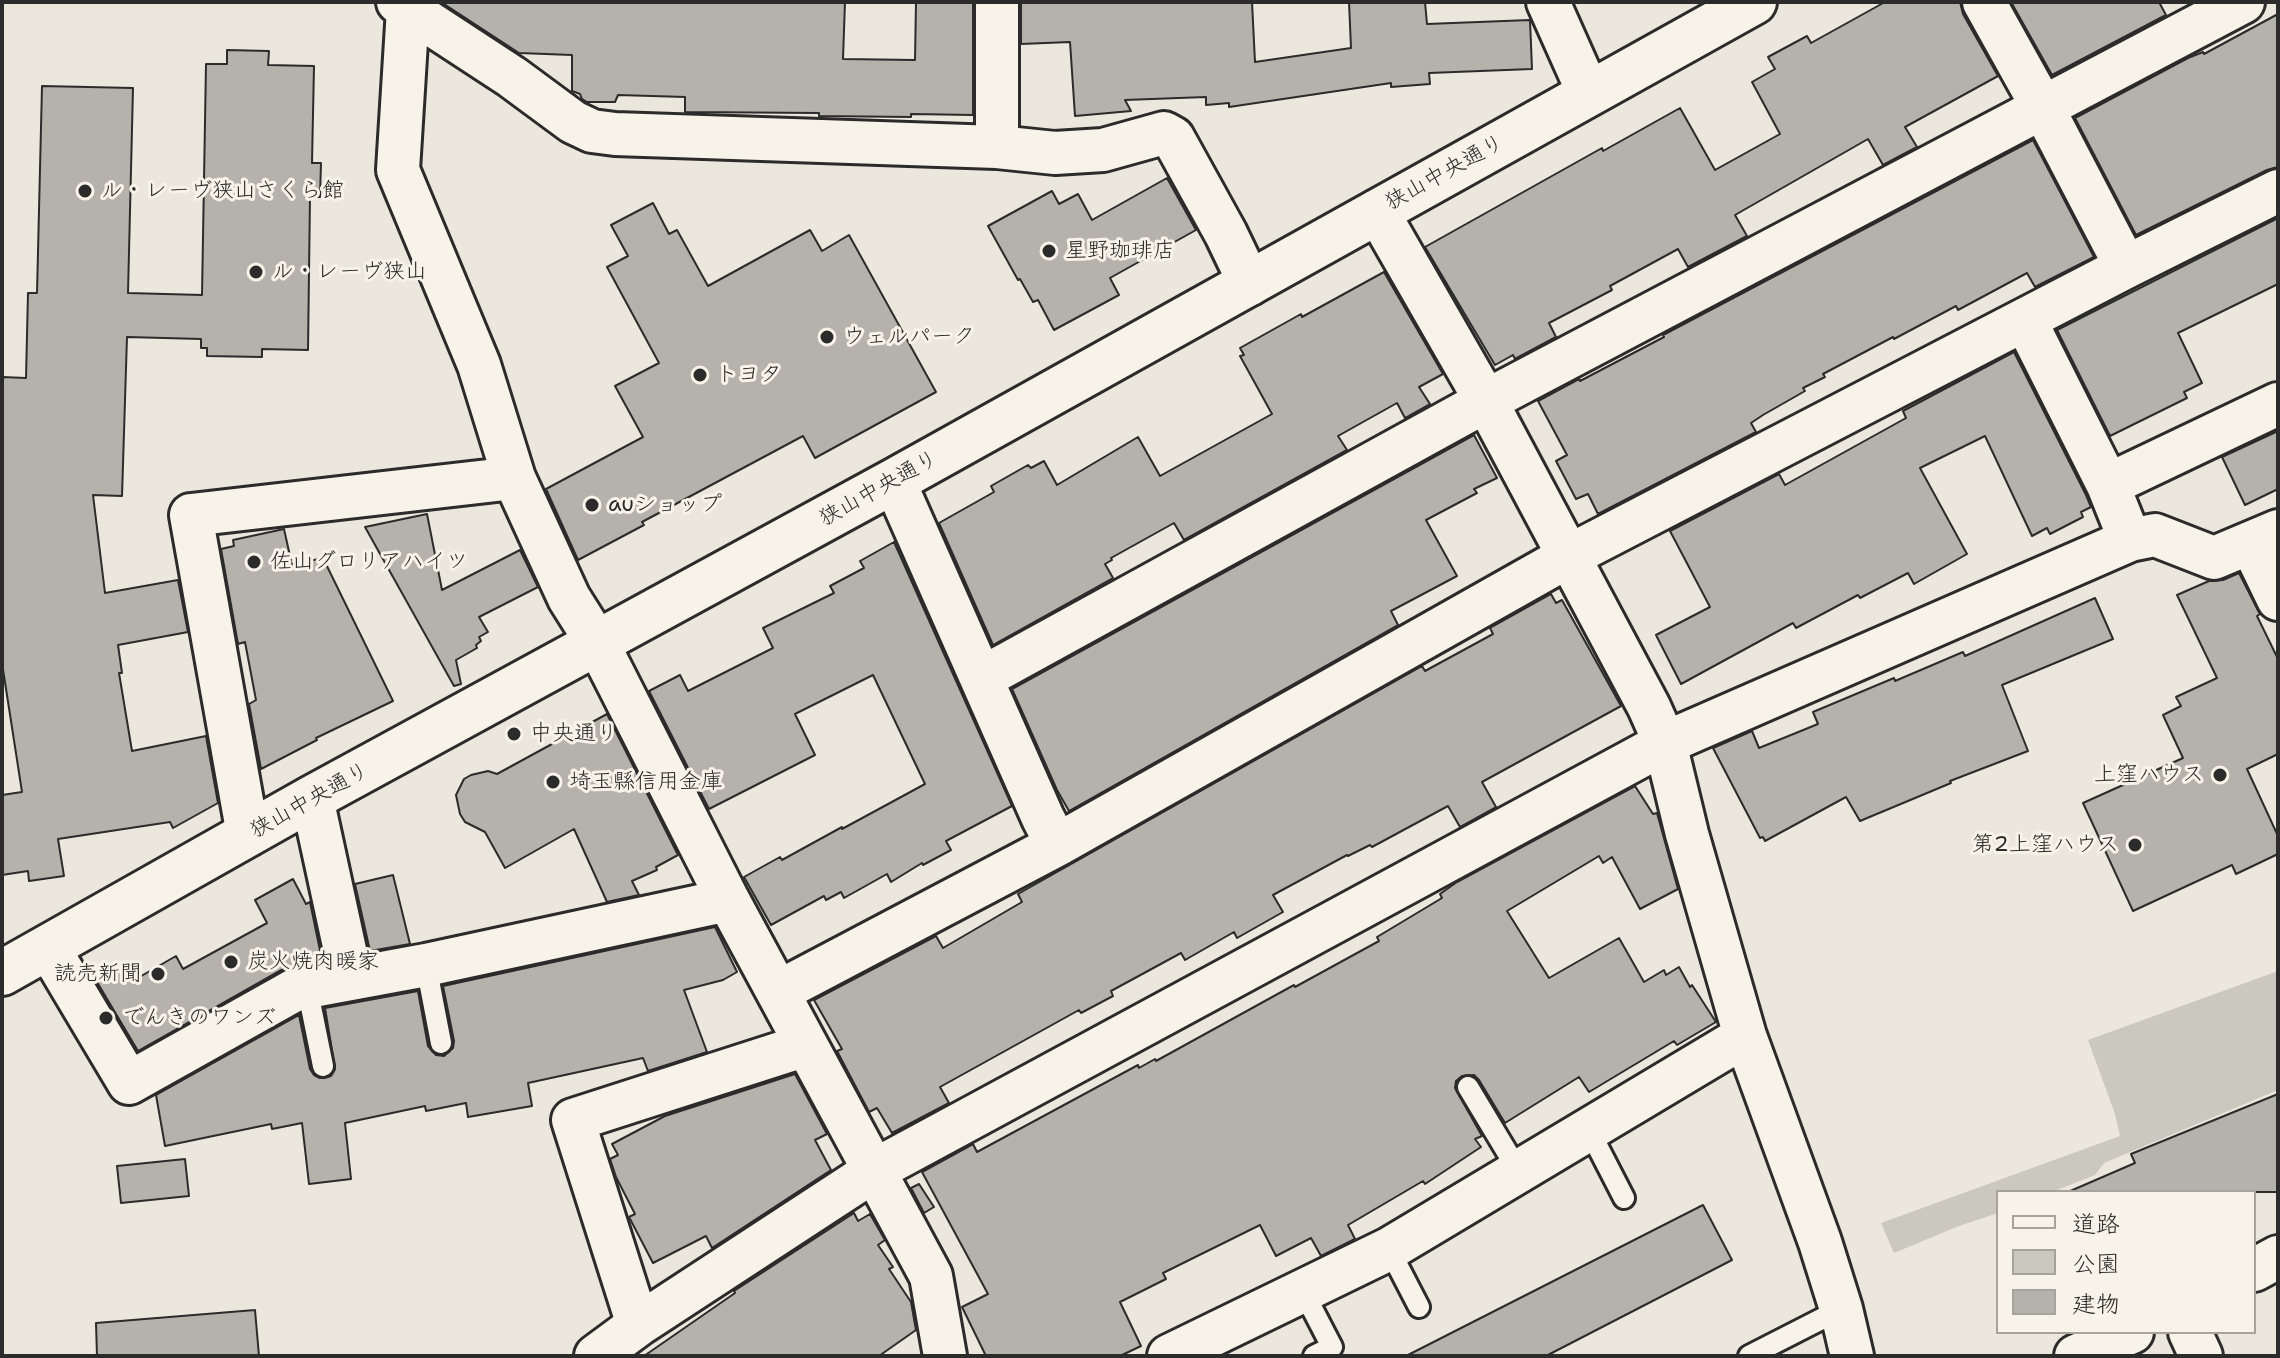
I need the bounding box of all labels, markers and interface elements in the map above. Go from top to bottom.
street label: 狭山中央通り [1381,129,1509,217]
place label: ル・レーヴ狭山さくら館 [101,178,344,204]
marker: ル・レーヴ狭山さくら館 [76,182,94,200]
place label: 星野珈琲店 [1065,238,1175,264]
marker: 星野珈琲店 [1040,242,1058,260]
place label: ル・レーヴ狭山 [272,259,427,285]
marker: ル・レーヴ狭山 [247,263,265,281]
place label: ウェルパーク [843,324,975,350]
marker: ウェルパーク [818,328,836,346]
place label: トヨタ [716,362,782,388]
marker: トヨタ [691,366,709,384]
street label: 狭山中央通り [815,445,943,533]
place label: auショップ [608,492,722,518]
marker: auショップ [583,496,601,514]
place label: 佐山グロリアハイツ [270,549,468,575]
marker: 佐山グロリアハイツ [245,553,263,571]
place label: 中央通り [530,721,618,747]
marker: 中央通り [505,725,523,743]
street label: 狭山中央通り [246,757,374,845]
place label: 上窪ハウス [2094,762,2204,788]
marker: 上窪ハウス [2211,766,2229,784]
place label: 埼玉縣信用金庫 [569,769,723,795]
marker: 埼玉縣信用金庫 [544,773,562,791]
place label: 第2上窪ハウス [1972,832,2119,858]
marker: 第2上窪ハウス [2126,836,2144,854]
place label: 炭火焼肉暖家 [247,949,379,975]
marker: 炭火焼肉暖家 [222,953,240,971]
place label: 読売新聞 [54,961,142,987]
marker: 読売新聞 [149,965,167,983]
place label: でんきのワンズ [122,1005,276,1031]
marker: でんきのワンズ [97,1009,115,1027]
legend [1996,1190,2256,1334]
text: 道路 [2072,1208,2120,1240]
text: 公園 [2072,1248,2120,1280]
text: 建物 [2072,1288,2120,1320]

